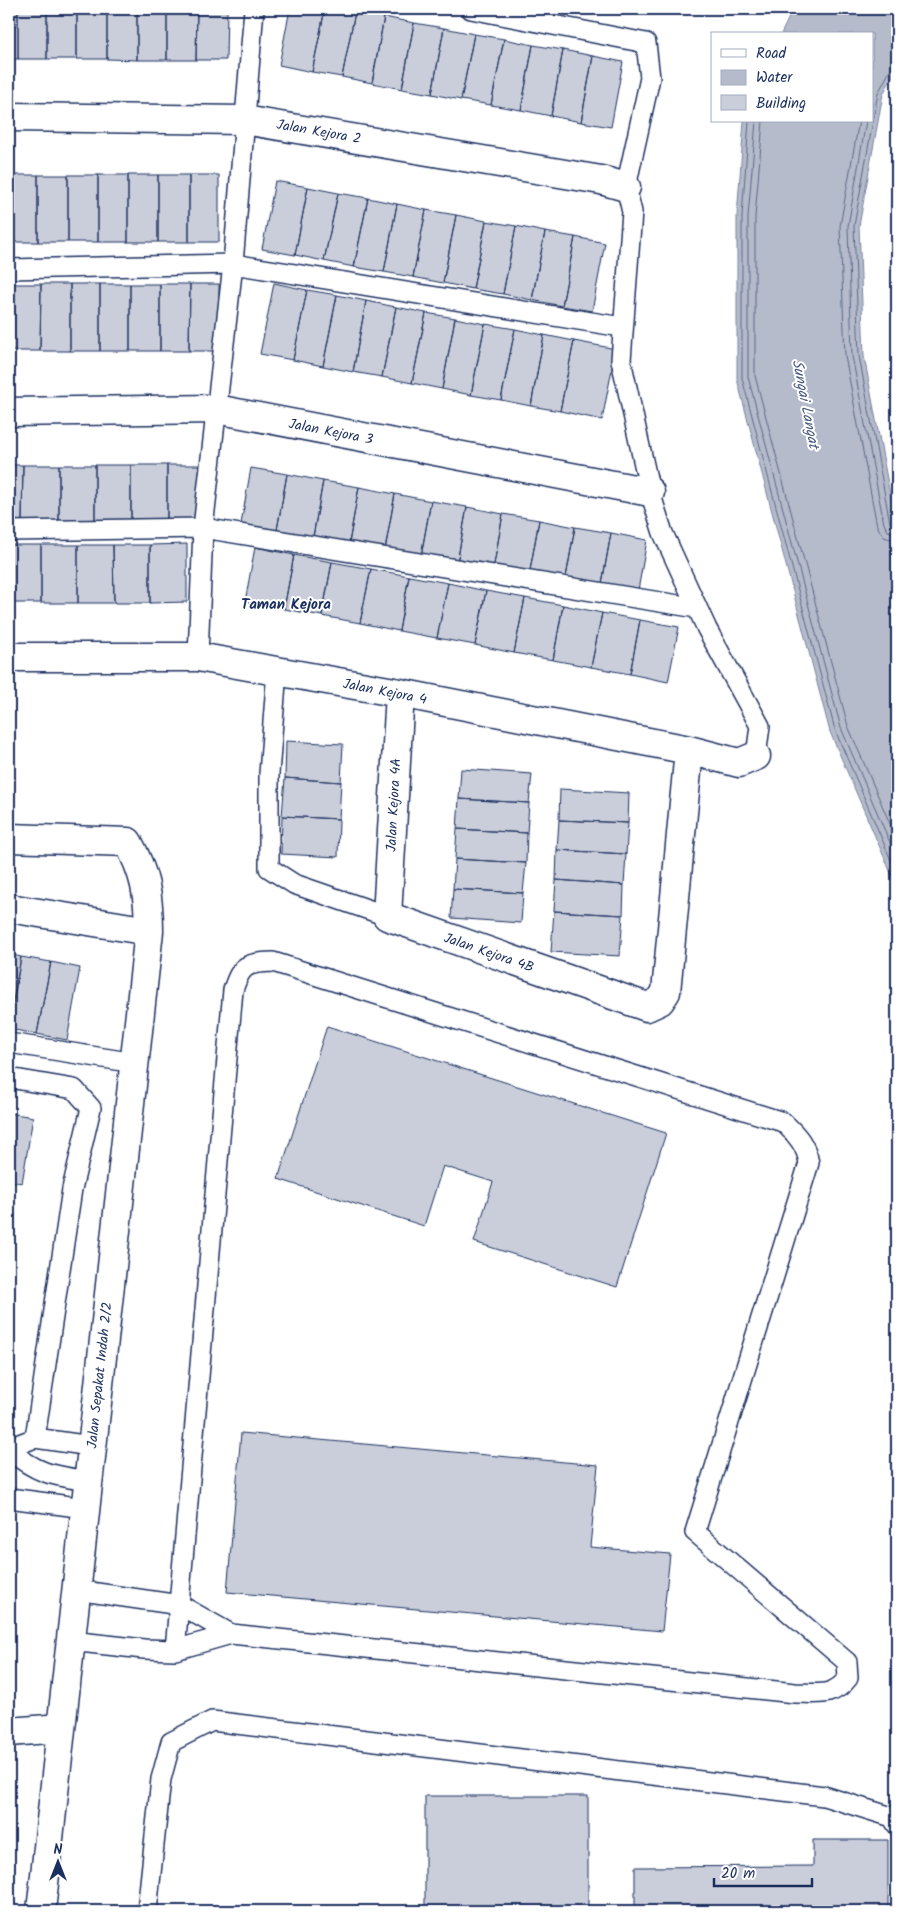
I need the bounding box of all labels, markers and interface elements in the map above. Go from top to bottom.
legend [711,32,874,122]
text: Road [756,42,787,66]
text: Water [756,66,793,90]
text: Building [756,92,806,116]
street label: Jalan Kejora 2 [275,114,363,150]
water label: Sungai Langat [785,358,826,453]
street label: Jalan Kejora 3 [287,413,375,451]
district label: Taman Kejora [241,593,331,617]
street label: Jalan Kejora 4 [341,673,429,711]
street label: Jalan Kejora 4A [381,758,407,852]
street label: Jalan Kejora 4B [441,927,537,979]
street label: Jalan Sepakat Indah 2/2 [81,1301,119,1449]
north arrow [32,1838,82,1888]
text: N [54,1839,63,1861]
scale bar [714,1855,811,1887]
text: 20 m [721,1862,755,1886]

